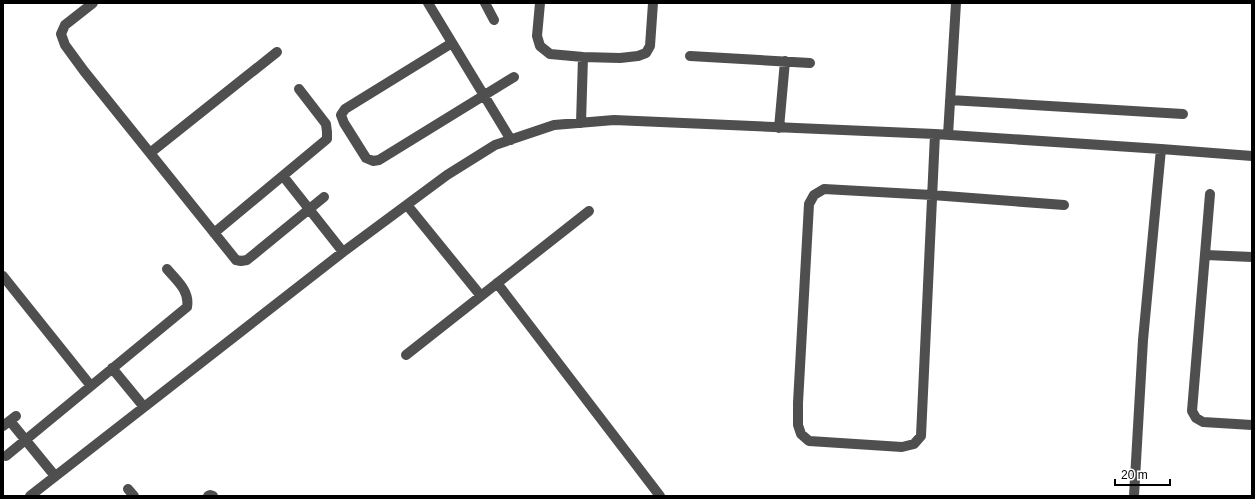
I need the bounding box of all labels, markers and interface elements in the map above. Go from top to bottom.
scale bar [1115,461,1170,487]
text: 20 m [1121,468,1148,482]

